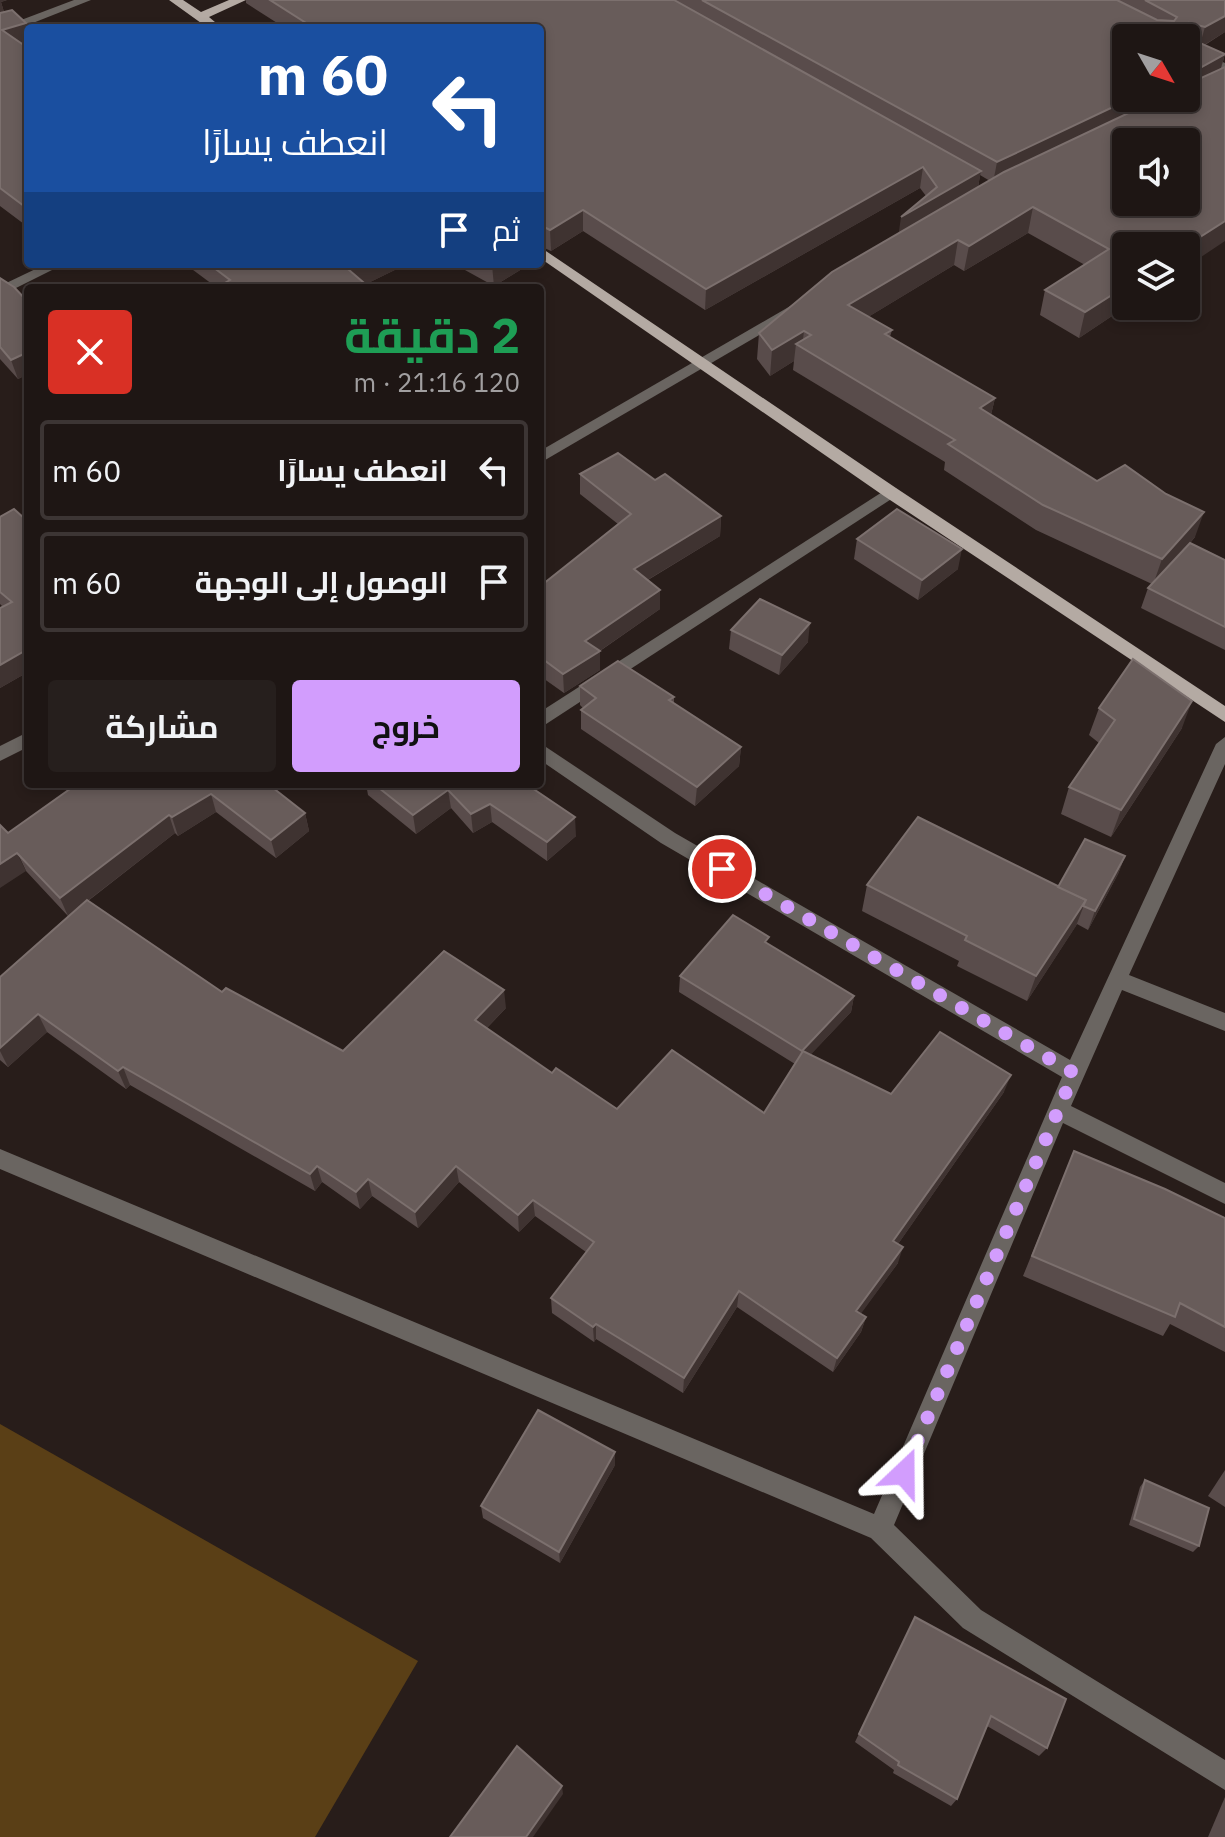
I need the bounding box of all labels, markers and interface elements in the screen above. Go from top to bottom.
north arrow [1112,24,1200,112]
map controls [1112,24,1200,320]
text: 60 m [258,38,388,110]
icon: left [416,56,520,160]
text: انعطف يسارًا [202,118,388,165]
button: sound [1112,128,1200,216]
icon: arrive [432,208,476,252]
text: ثم [492,210,520,249]
button: layers [1112,232,1200,320]
text: 2 دقيقة [344,304,520,366]
button: close [48,310,132,394]
text: 120 m · 21:16 [354,365,520,399]
icon: left [472,448,516,492]
text: انعطف يسارًا [277,450,448,489]
text: 60 m [52,451,121,490]
icon: arrive [472,560,516,604]
text: الوصول إلى الوجهة [195,562,448,601]
text: 60 m [52,563,121,602]
button: مشاركة [48,680,276,772]
button: خروج [292,680,520,772]
pin [688,835,756,903]
icon: arrive [700,847,744,891]
position arrow [862,1431,946,1515]

